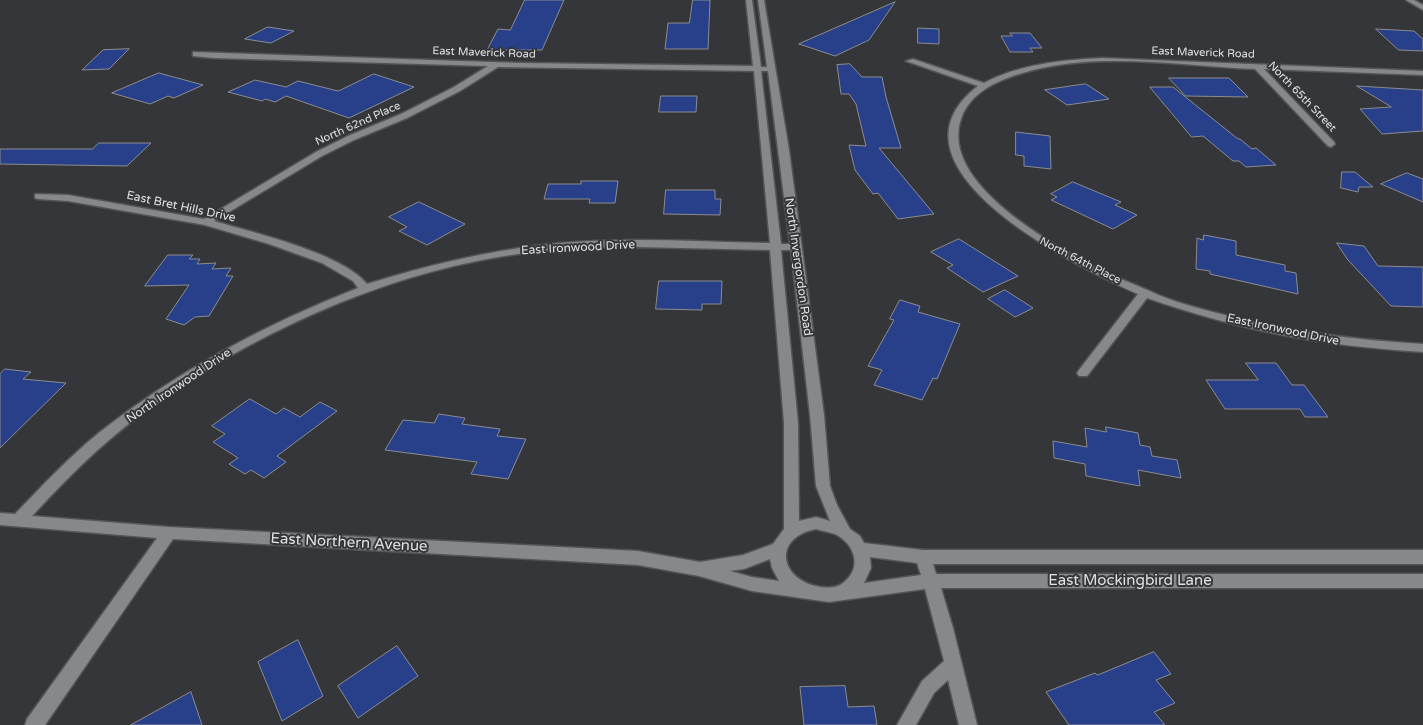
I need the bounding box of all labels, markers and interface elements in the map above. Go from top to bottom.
street label: East Maverick Road [432,45,536,61]
street label: East Maverick Road [1151,45,1255,61]
street label: North 65th Street [1265,59,1339,135]
street label: North 62nd Place [313,99,403,149]
street label: East Bret Hills Drive [125,188,237,226]
street label: North Invergordon Road [781,197,815,337]
street label: North 64th Place [1037,235,1123,287]
street label: East Ironwood Drive [521,238,635,258]
street label: East Ironwood Drive [1226,311,1340,349]
street label: North Ironwood Drive [124,346,234,426]
street label: East Northern Avenue [270,530,428,556]
street label: East Mockingbird Lane [1048,572,1212,590]

